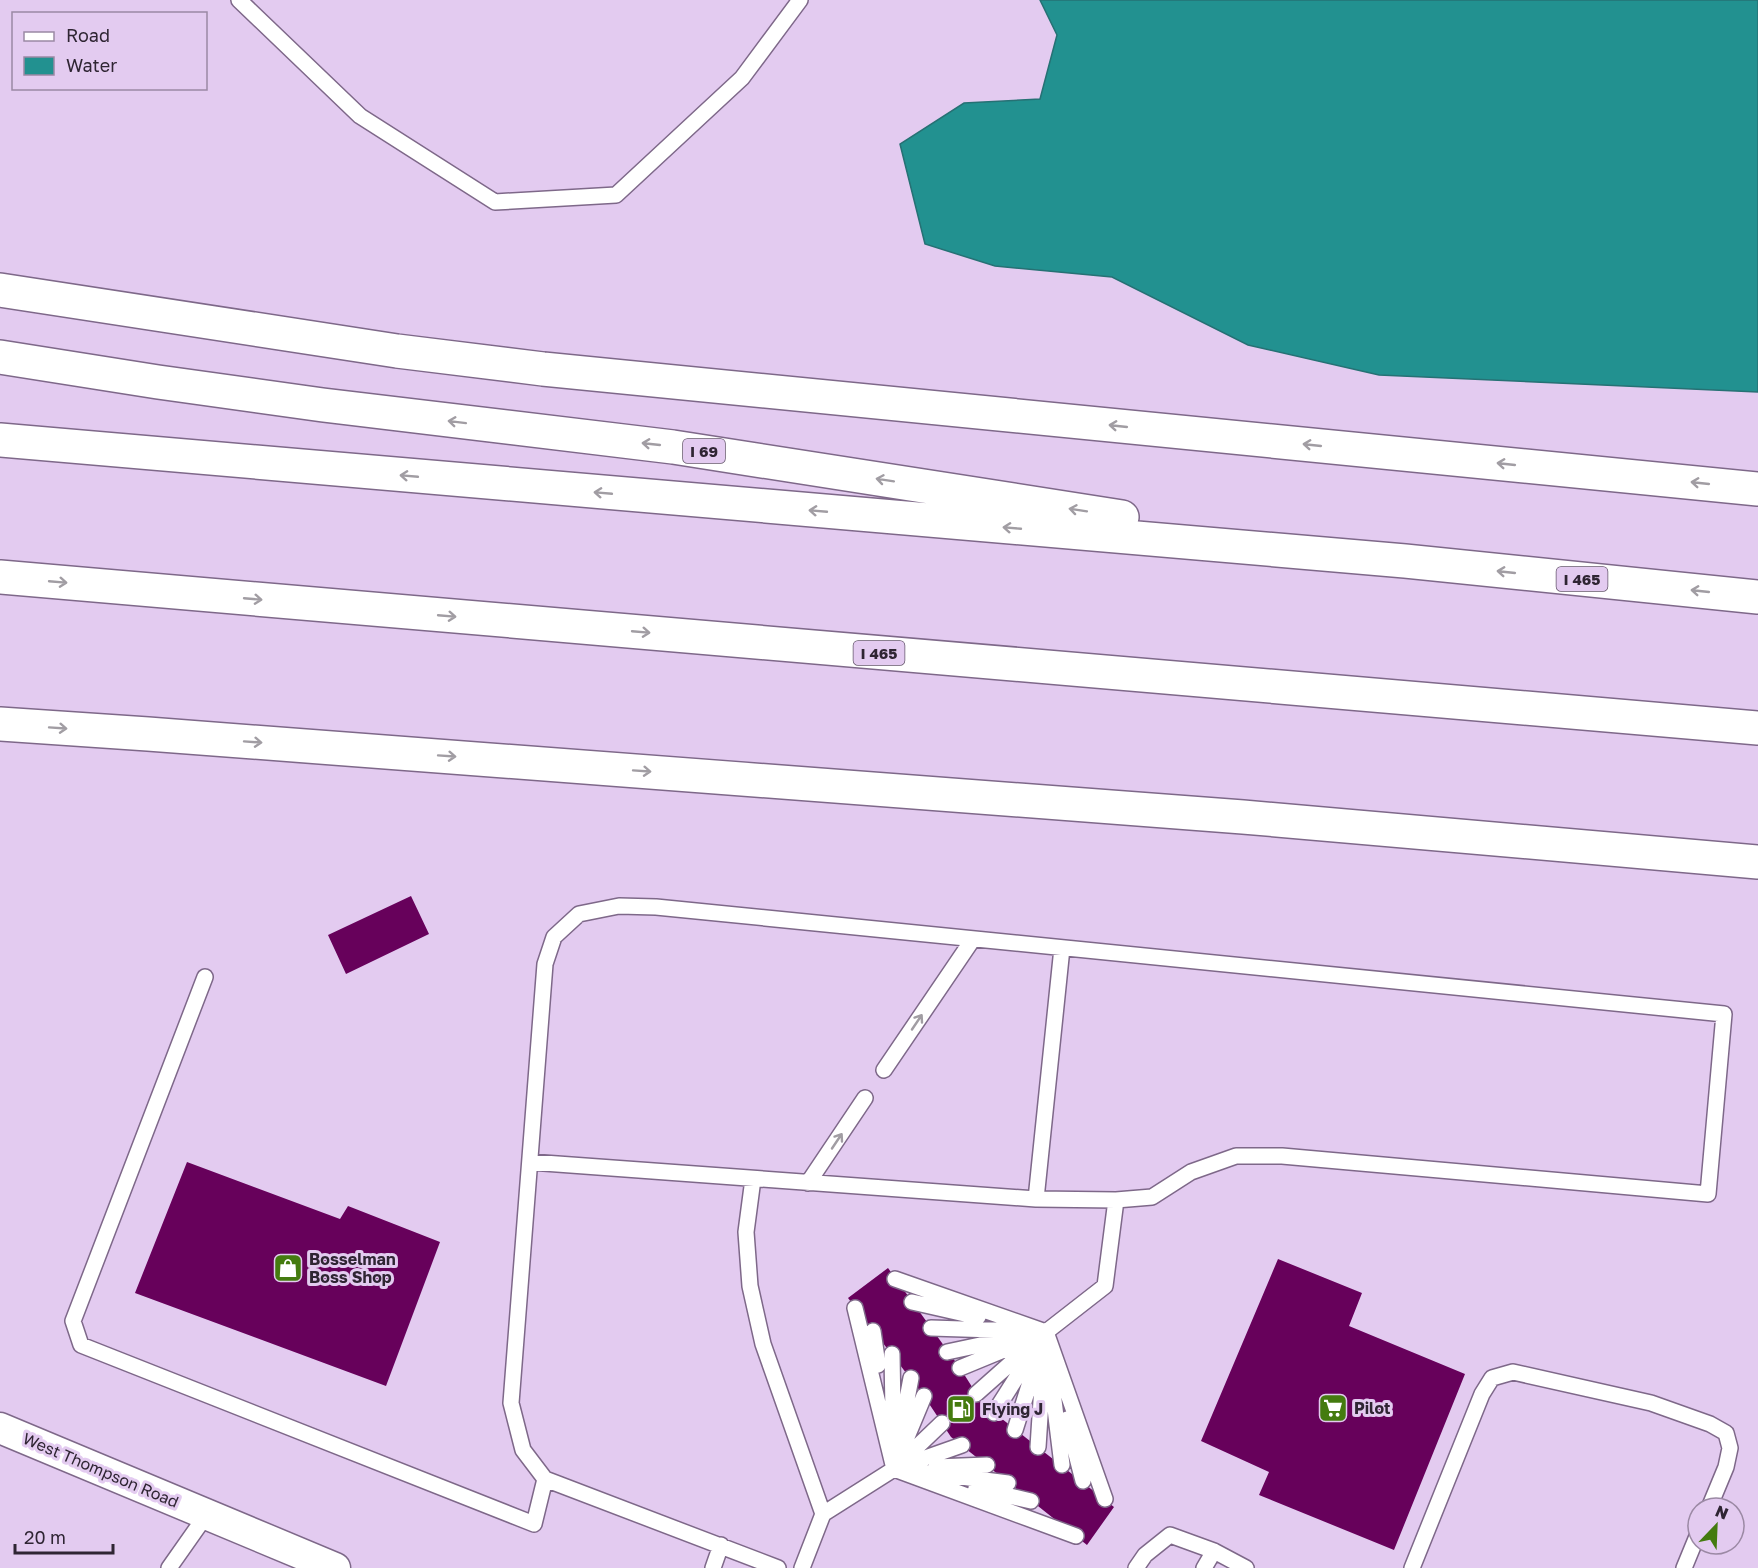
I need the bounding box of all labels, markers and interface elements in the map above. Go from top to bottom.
legend [12,12,207,90]
text: Road [66,24,110,46]
text: Water [66,54,117,76]
one-way arrow [448,416,468,427]
one-way arrow [1108,420,1128,431]
one-way arrow [642,438,661,449]
road number: I 69 [683,439,725,463]
one-way arrow [1302,439,1322,450]
one-way arrow [1496,458,1516,469]
one-way arrow [399,470,419,481]
one-way arrow [876,474,896,485]
one-way arrow [1690,477,1710,488]
one-way arrow [593,487,613,498]
one-way arrow [1069,504,1088,515]
one-way arrow [809,505,829,516]
one-way arrow [1003,522,1023,533]
one-way arrow [1496,566,1516,577]
road number: I 465 [1556,567,1608,591]
one-way arrow [48,577,68,588]
one-way arrow [1690,585,1710,596]
one-way arrow [242,594,262,605]
one-way arrow [436,610,456,621]
one-way arrow [631,627,651,638]
road number: I 465 [854,641,904,665]
one-way arrow [48,723,68,734]
one-way arrow [242,736,262,747]
one-way arrow [437,751,457,762]
one-way arrow [631,765,651,776]
one-way arrow [911,1014,923,1030]
one-way arrow [830,1132,843,1149]
place label: Bosselman Boss Shop [309,1249,396,1287]
shop icon: Bosselman Boss Shop [272,1252,304,1284]
supermarket icon: Pilot [1317,1392,1349,1424]
fuel station icon: Flying J [945,1393,977,1425]
place label: Pilot [1354,1398,1390,1418]
place label: Flying J [982,1399,1043,1419]
street label: West Thompson Road [20,1428,182,1512]
north arrow [1686,1496,1746,1556]
text: N [1712,1501,1731,1524]
scale bar [15,1517,112,1555]
text: 20 m [24,1526,66,1548]

